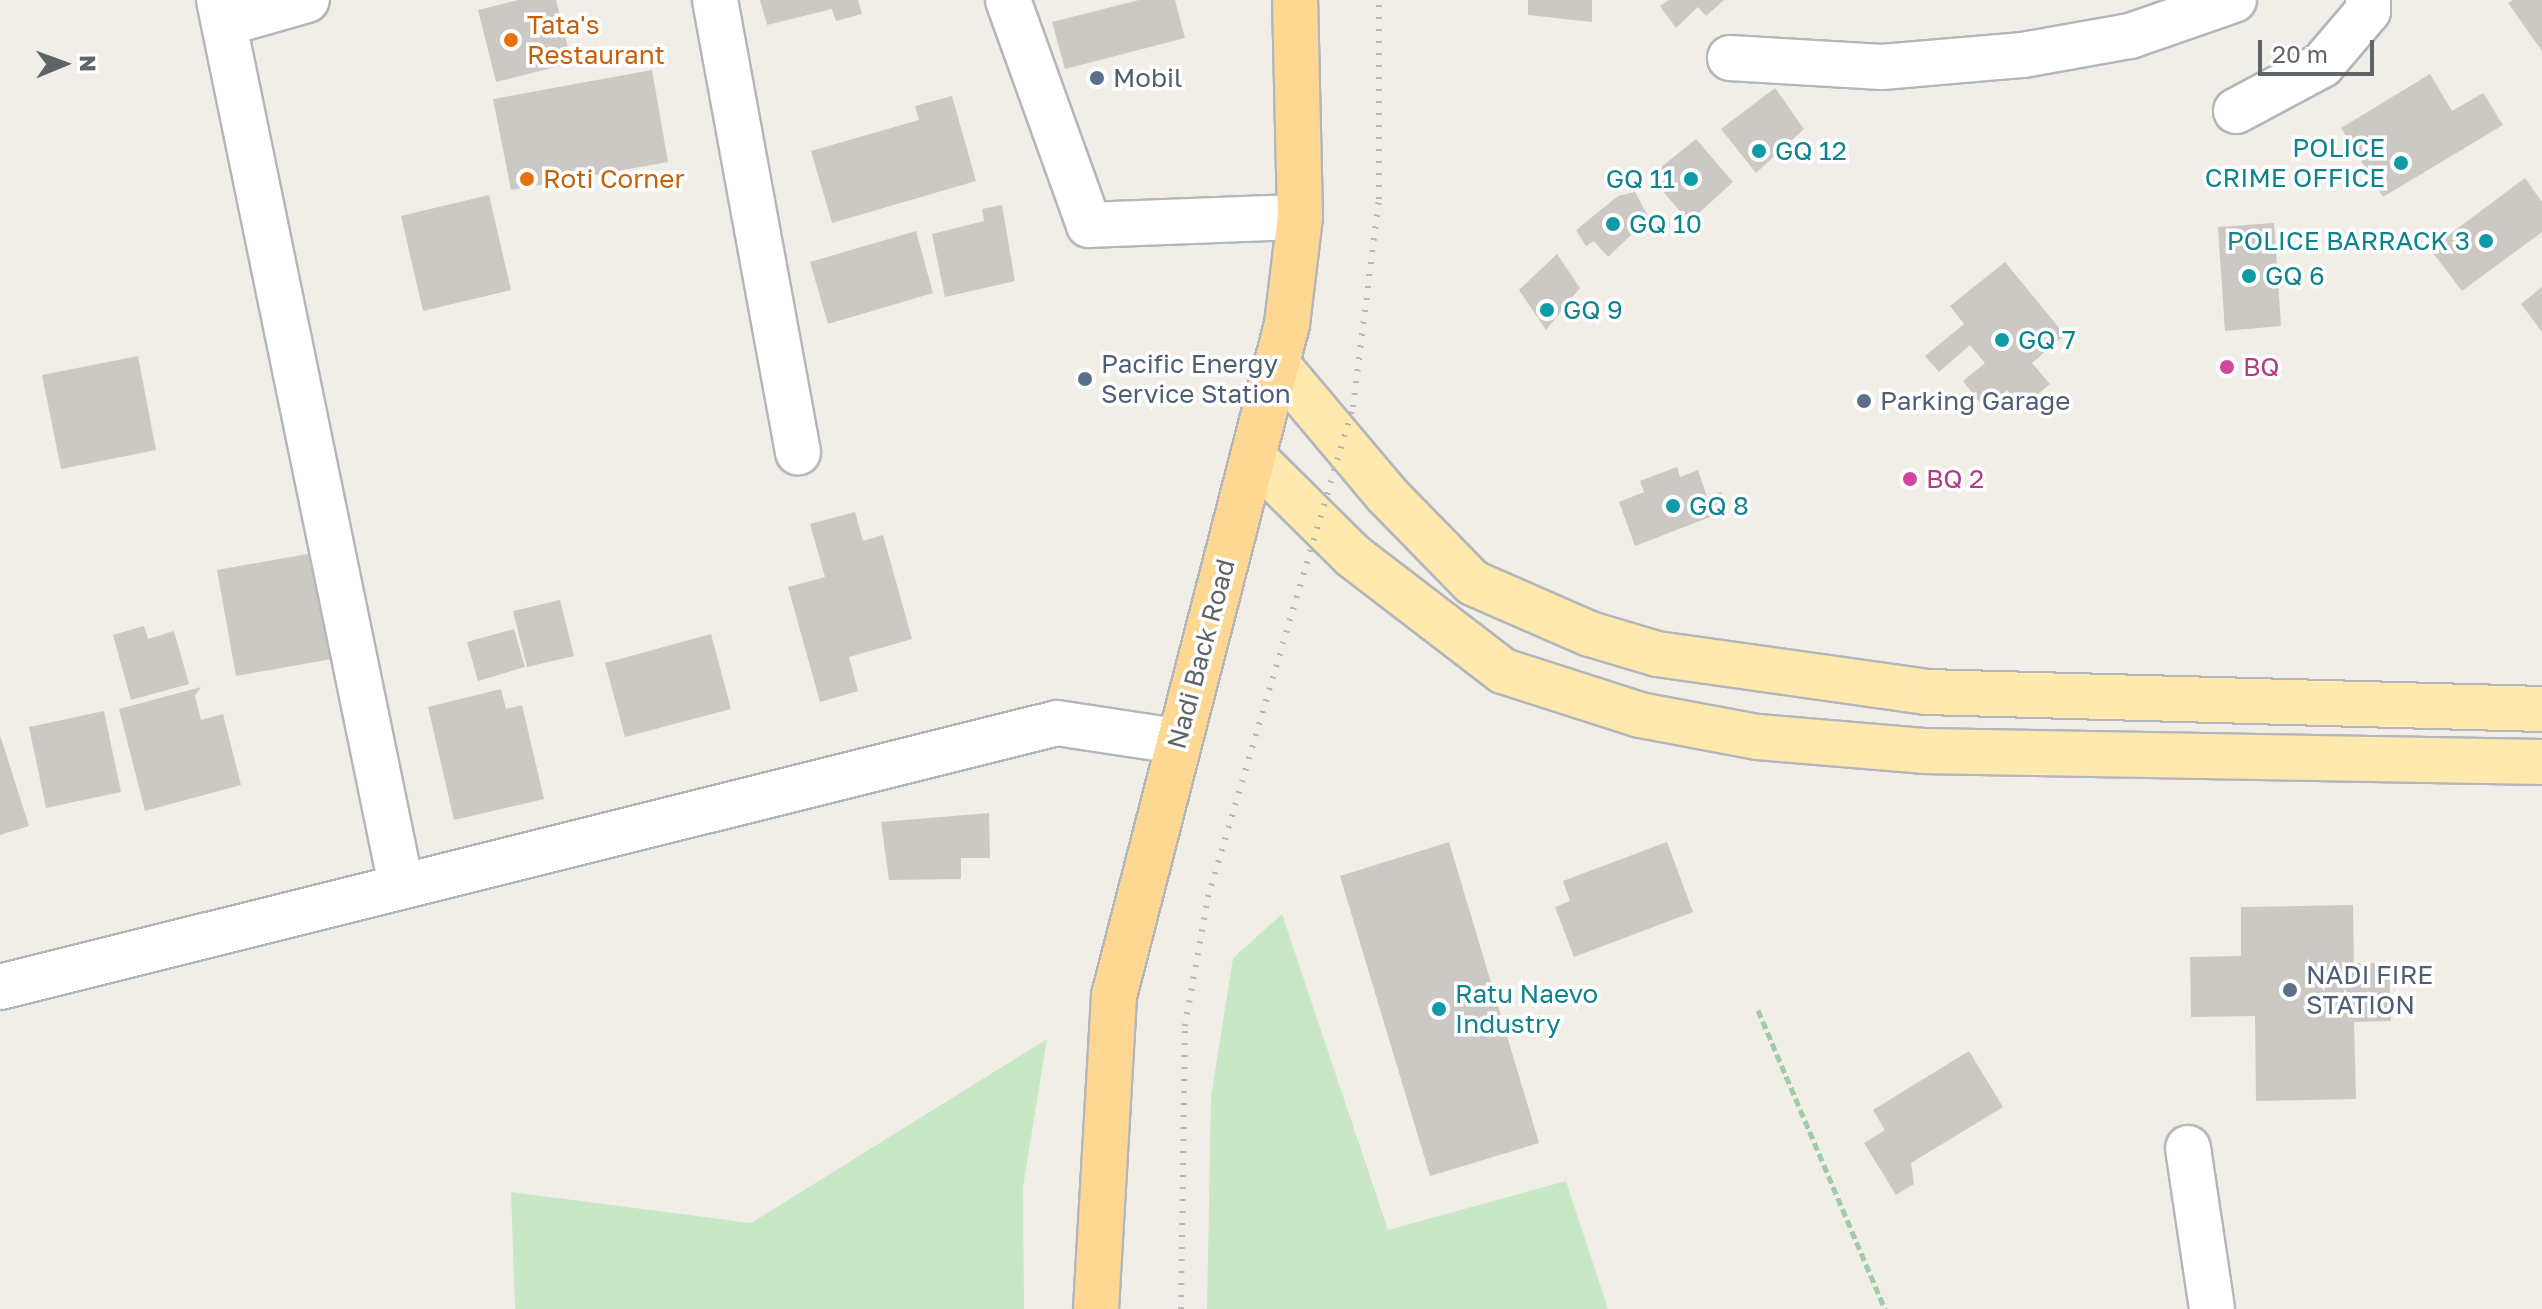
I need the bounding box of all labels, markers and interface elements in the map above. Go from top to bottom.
place label: Tata's Restaurant [527,9,665,70]
north arrow [24,24,104,104]
scale bar [2262,24,2378,74]
marker: Tata's Restaurant [502,31,520,49]
text: 20 m [2272,39,2328,68]
text: N [75,55,102,72]
place label: Mobil [1113,62,1182,94]
marker: Mobil [1088,69,1106,87]
place label: POLICE CRIME OFFICE [2205,132,2385,194]
place label: GQ 12 [1775,135,1847,167]
marker: GQ 12 [1750,142,1768,160]
marker: POLICE CRIME OFFICE [2392,154,2410,172]
place label: Roti Corner [543,163,685,195]
place label: GQ 11 [1606,163,1675,195]
marker: Roti Corner [518,170,536,188]
marker: GQ 11 [1682,170,1700,188]
place label: GQ 10 [1629,208,1702,240]
marker: GQ 10 [1604,215,1622,233]
place label: POLICE BARRACK 3 [2227,225,2470,257]
marker: POLICE BARRACK 3 [2477,232,2495,250]
place label: GQ 6 [2265,260,2325,292]
marker: GQ 6 [2240,267,2258,285]
place label: GQ 9 [1563,294,1623,326]
marker: GQ 9 [1538,301,1556,319]
place label: GQ 7 [2018,324,2076,356]
marker: GQ 7 [1993,331,2011,349]
place label: Pacific Energy Service Station [1101,348,1291,410]
place label: BQ [2243,351,2280,383]
marker: BQ [2218,358,2236,376]
marker: Pacific Energy Service Station [1076,370,1094,388]
place label: Parking Garage [1880,385,2070,417]
marker: Parking Garage [1855,392,1873,410]
place label: BQ 2 [1926,463,1984,495]
marker: BQ 2 [1901,470,1919,488]
place label: GQ 8 [1689,490,1749,522]
marker: GQ 8 [1664,497,1682,515]
street label: Nadi Back Road [1161,556,1241,752]
place label: NADI FIRE STATION [2306,959,2433,1020]
place label: Ratu Naevo Industry [1455,978,1598,1040]
marker: NADI FIRE STATION [2281,981,2299,999]
marker: Ratu Naevo Industry [1430,1000,1448,1018]

